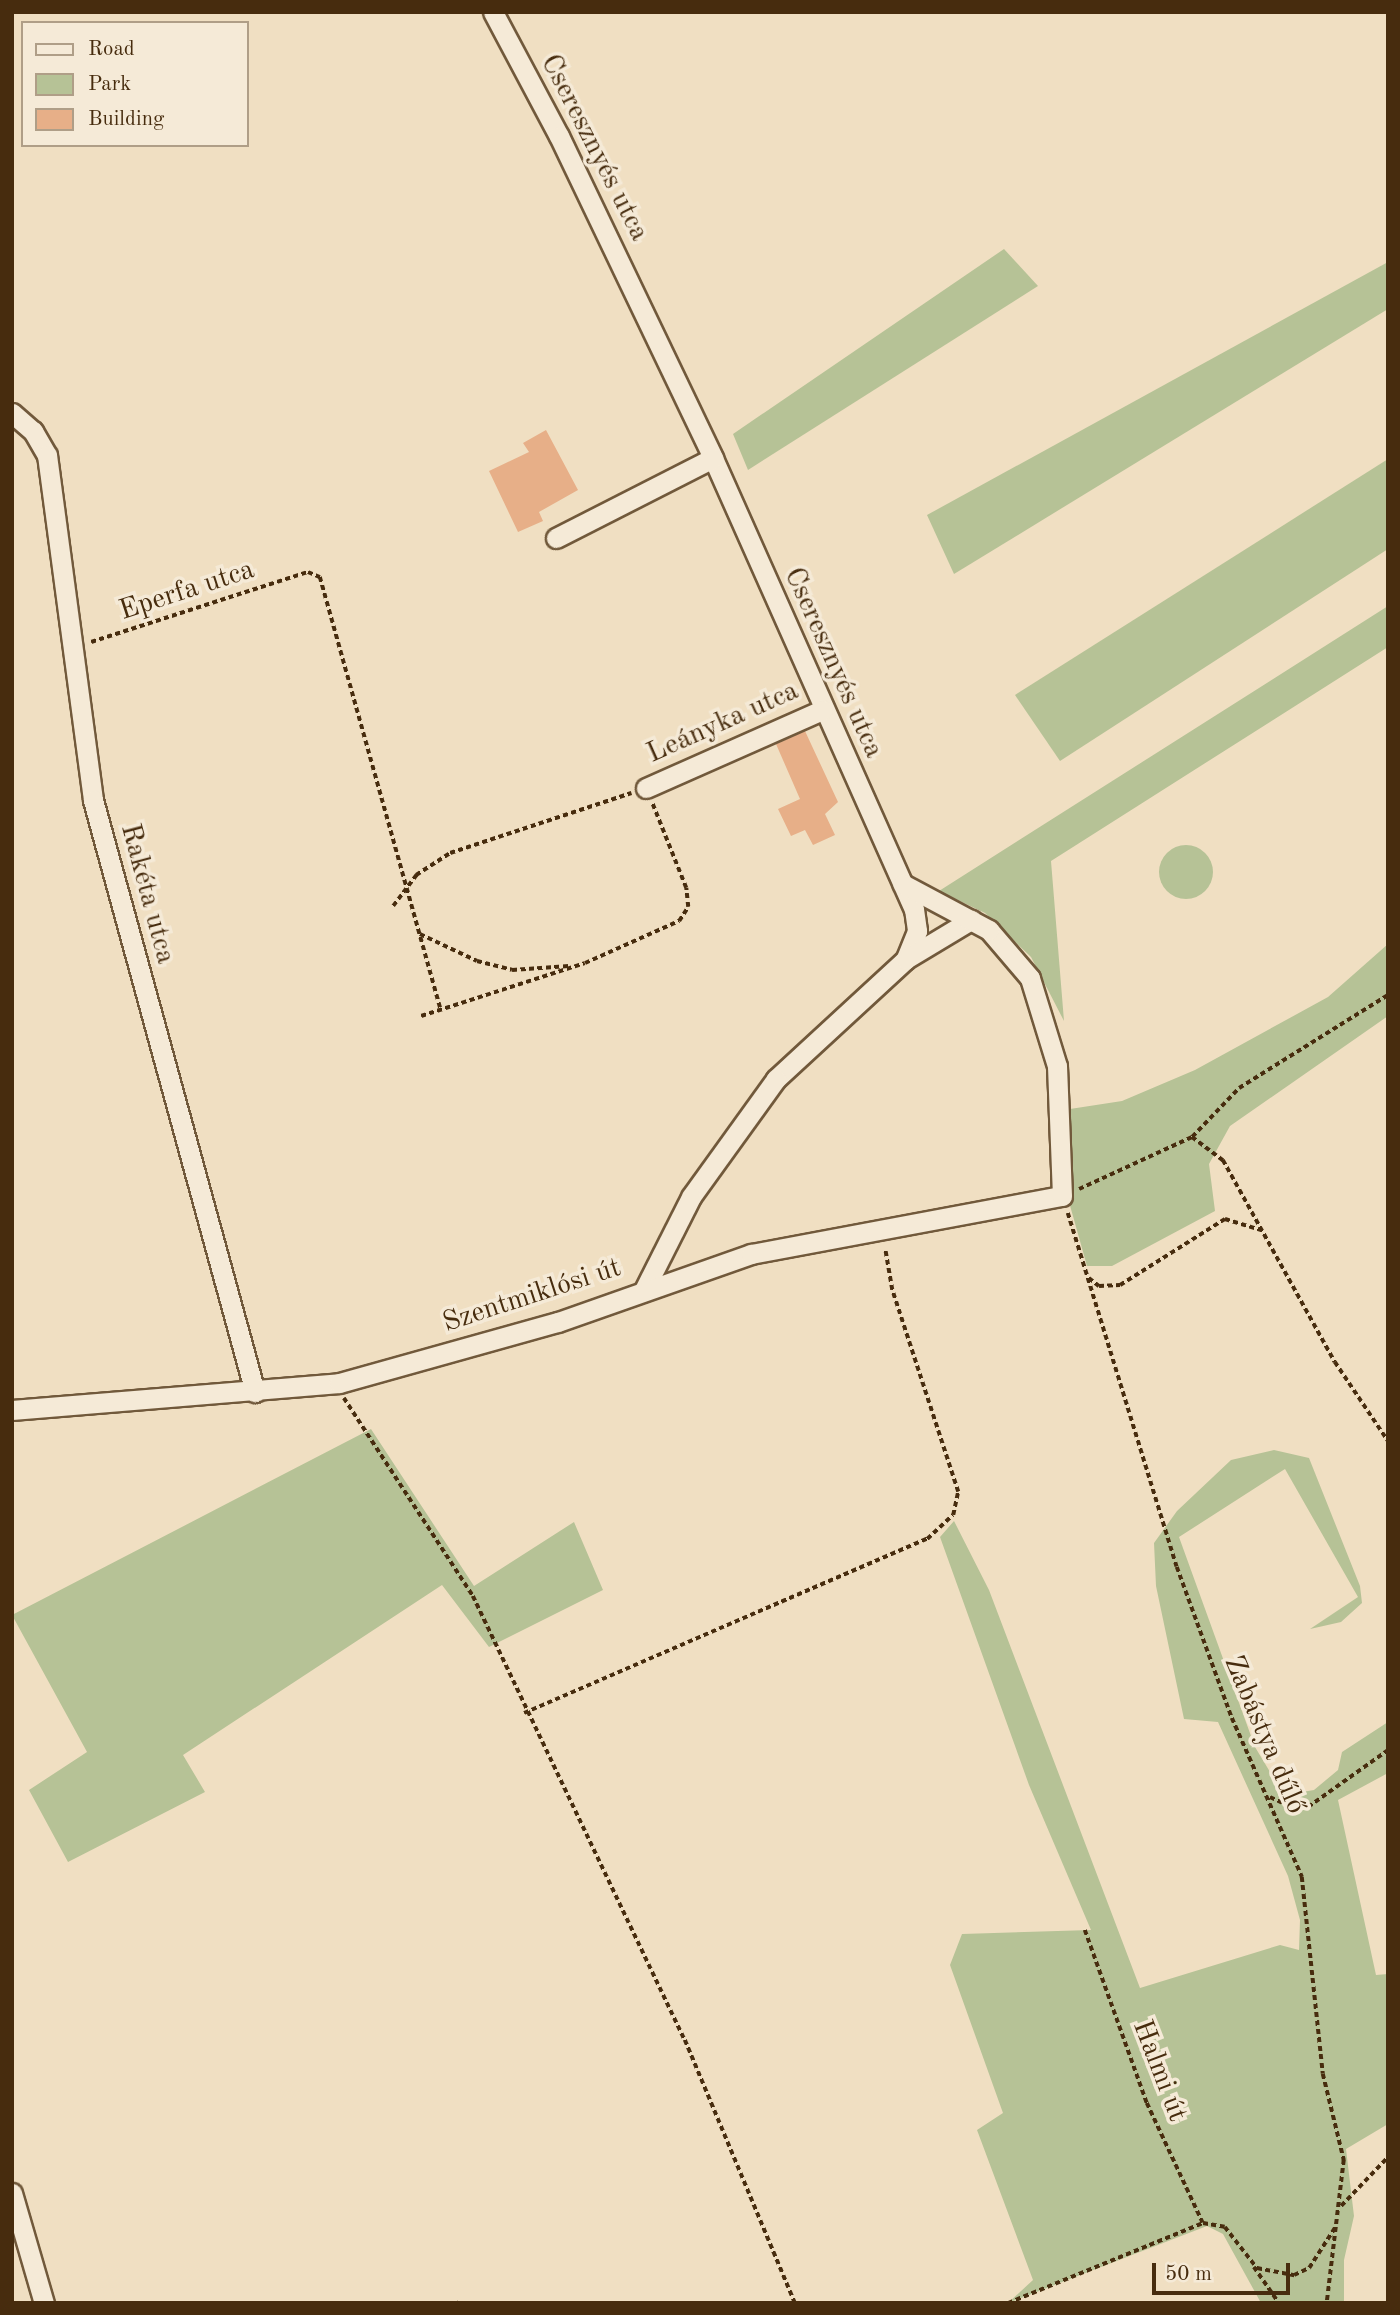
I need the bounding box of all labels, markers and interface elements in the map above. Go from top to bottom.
legend [21,21,248,147]
text: Road [88,39,135,60]
street label: Cseresznyés utca [533,49,655,247]
text: Park [88,74,131,95]
text: Building [88,109,164,130]
street label: Eperfa utca [115,553,259,629]
street label: Cseresznyés utca [776,563,890,763]
street label: Leányka utca [642,675,804,771]
street label: Rakéta utca [112,820,182,968]
street label: Szentmiklósi út [439,1251,625,1341]
street label: Zabástya dűlő [1216,1651,1312,1819]
street label: Halmi út [1124,2016,1194,2126]
scale bar [1155,2248,1293,2292]
text: 50 m [1165,2264,1212,2285]

